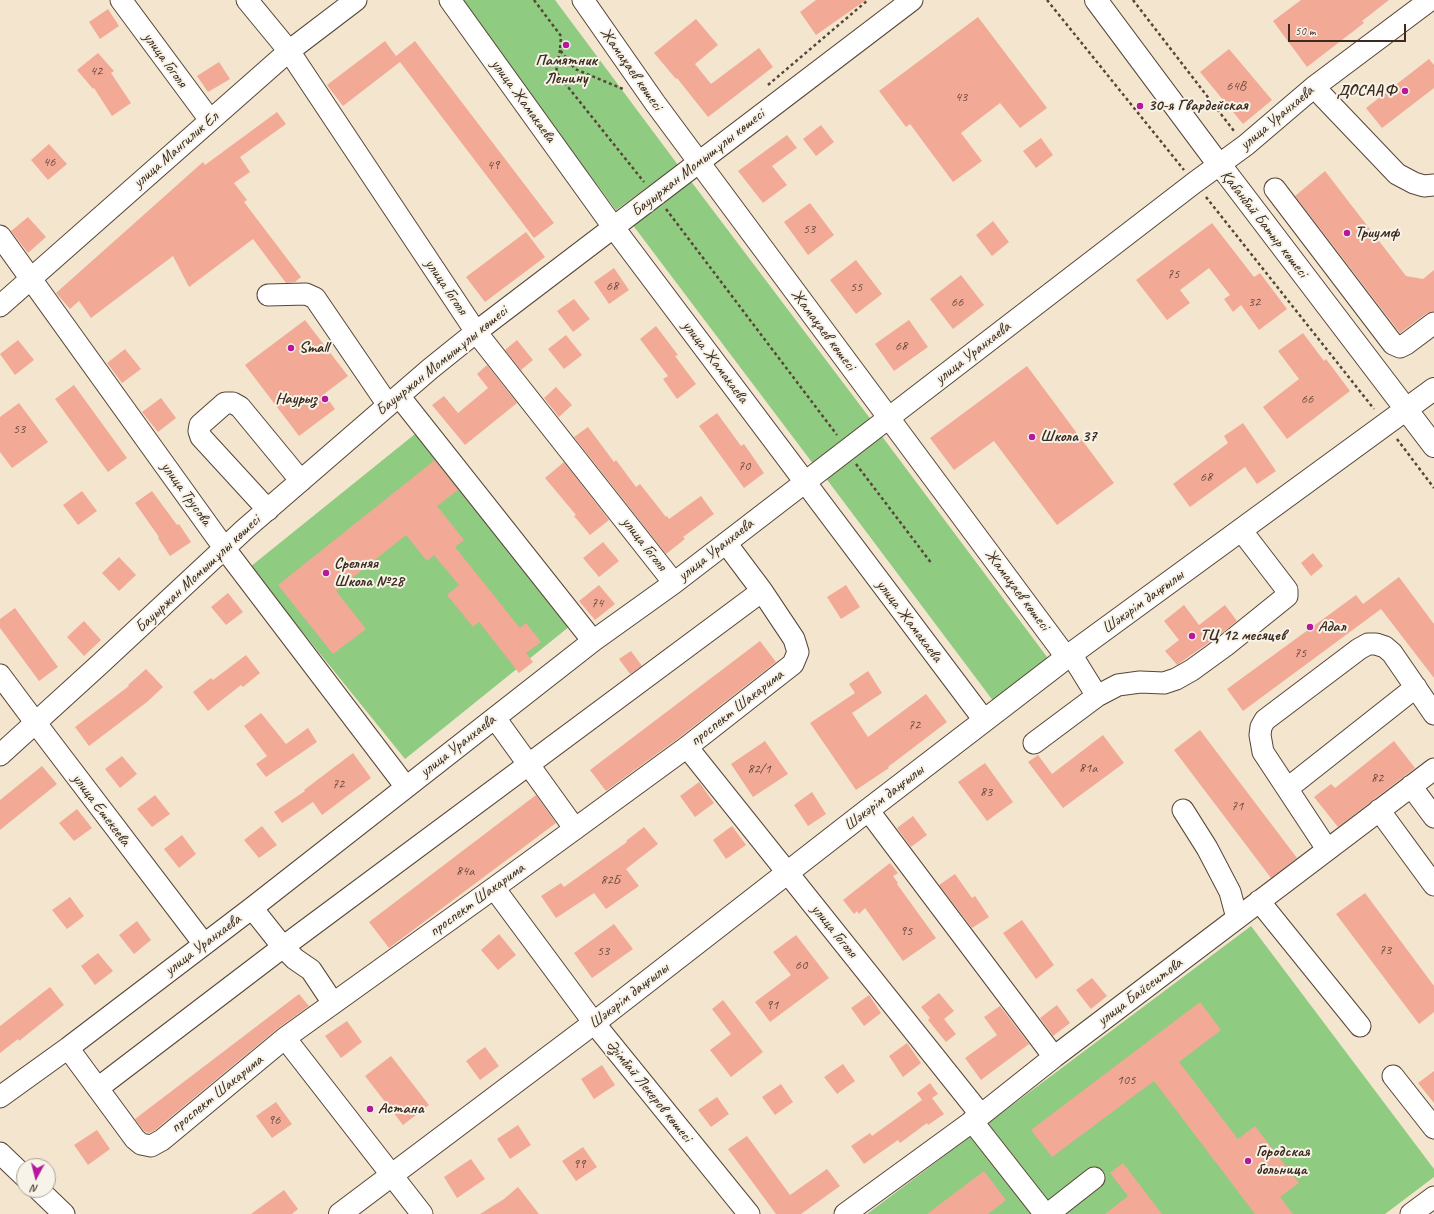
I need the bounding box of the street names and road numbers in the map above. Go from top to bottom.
street label: Жамақаев көшесі [595,24,667,114]
street label: улица Гоголя [139,29,191,91]
street label: улица Жамакаева [486,56,560,146]
street label: улица Уранхаева [1236,81,1318,155]
street label: Бауыржан Момышұлы көшесі [627,105,769,221]
street label: улица Мангилик Ел [129,108,223,192]
street label: Қабанбай Батыр көшесі [1216,166,1312,282]
street label: улица Гоголя [420,255,472,319]
street label: Жамақаев көшесі [786,285,860,375]
street label: Бауыржан Момышұлы көшесі [372,302,512,420]
street label: улица Жамакаева [678,317,752,407]
street label: улица Уранхаева [931,318,1015,388]
street label: улица Трусова [156,458,216,530]
street label: Бауыржан Момышұлы көшесі [131,511,265,637]
street label: улица Гоголя [617,513,671,575]
street label: улица Уранхаева [674,515,758,585]
street label: Жамақаев көшесі [980,545,1054,635]
street label: Шәкәрім даңғылы [1098,566,1188,638]
street label: улица Жамакаева [872,576,946,666]
street label: проспект Шакарима [686,666,788,750]
street label: улица Уранхаева [416,711,500,781]
street label: Шәкәрім даңғылы [840,761,928,835]
street label: улица Ешекеева [67,770,135,850]
street label: проспект Шакарима [426,859,528,941]
street label: улица Гоголя [807,900,861,962]
street label: улица Уранхаева [161,910,245,980]
street label: улица Байсеитова [1094,954,1186,1030]
street label: Шәкәрім даңғылы [585,959,673,1033]
street label: Әзімбай Лекеров көшесі [602,1036,696,1146]
street label: проспект Шакарима [167,1051,267,1137]

